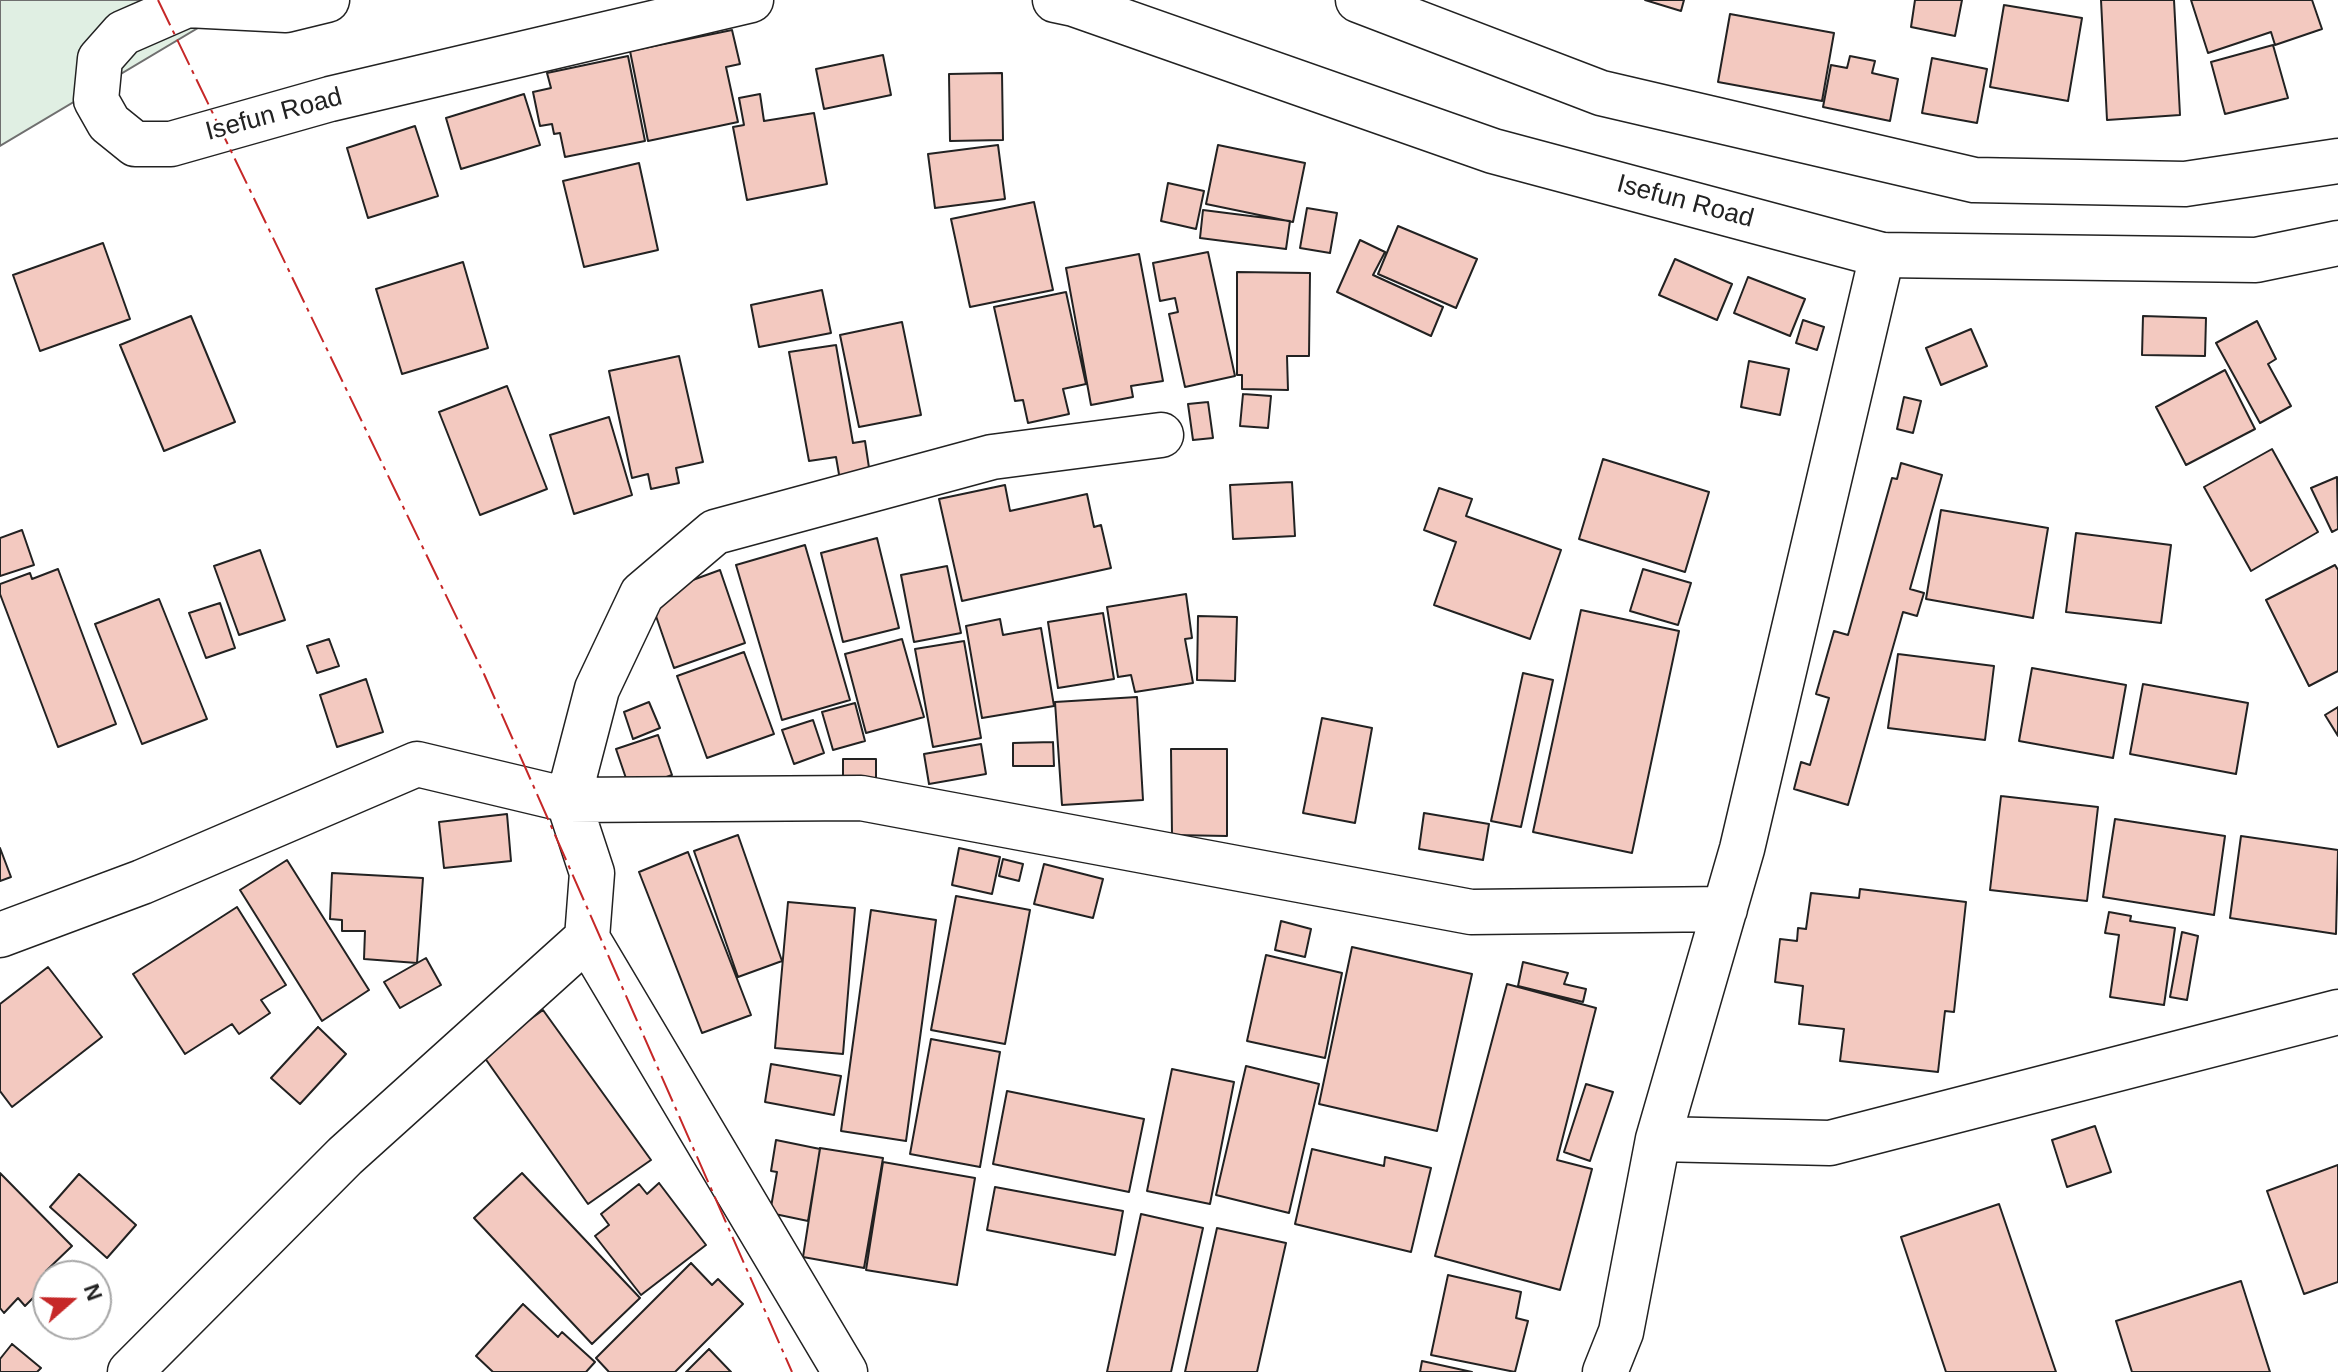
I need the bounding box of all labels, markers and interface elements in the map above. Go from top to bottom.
street label: Isefun Road [202,82,346,148]
street label: Isefun Road [1613,169,1757,235]
north arrow [32,1260,112,1340]
text: N [79,1281,108,1304]

